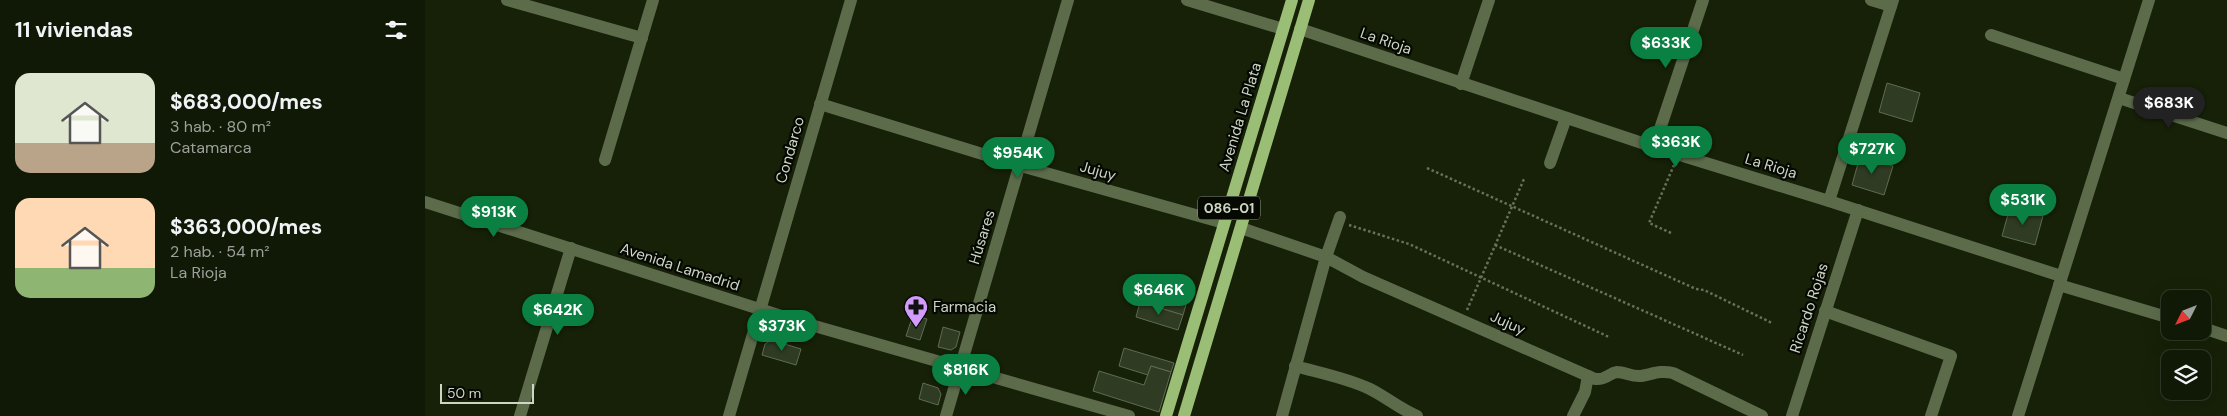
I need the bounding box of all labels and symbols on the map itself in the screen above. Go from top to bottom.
street label: La Rioja [1358,23,1414,59]
pin: $633K [1631,27,1701,69]
street label: Avenida La Plata [1214,60,1266,174]
pin: $683K [2134,86,2204,129]
street label: Condarco [771,114,809,186]
pin: $363K [1641,126,1711,168]
pin: $727K [1837,132,1907,175]
pin: $954K [983,136,1053,179]
street label: La Rioja [1743,149,1799,183]
street label: Jujuy [1078,156,1119,186]
pin: $531K [1988,184,2058,226]
pin: $913K [459,196,529,238]
road number: 086-01 [1198,197,1260,220]
street label: Húsares [964,207,1000,267]
street label: Avenida Lamadrid [618,238,742,296]
street label: Ricardo Rojas [1785,260,1833,356]
pin: $646K [1124,274,1194,316]
north arrow [2161,290,2211,340]
pin: $642K [523,294,593,336]
pharmacy icon: Farmacia [903,294,929,328]
place label: Farmacia [933,297,996,317]
street label: Jujuy [1487,306,1529,340]
pin: $373K [747,310,817,352]
pin: $816K [931,354,1001,396]
scale bar [440,381,534,404]

